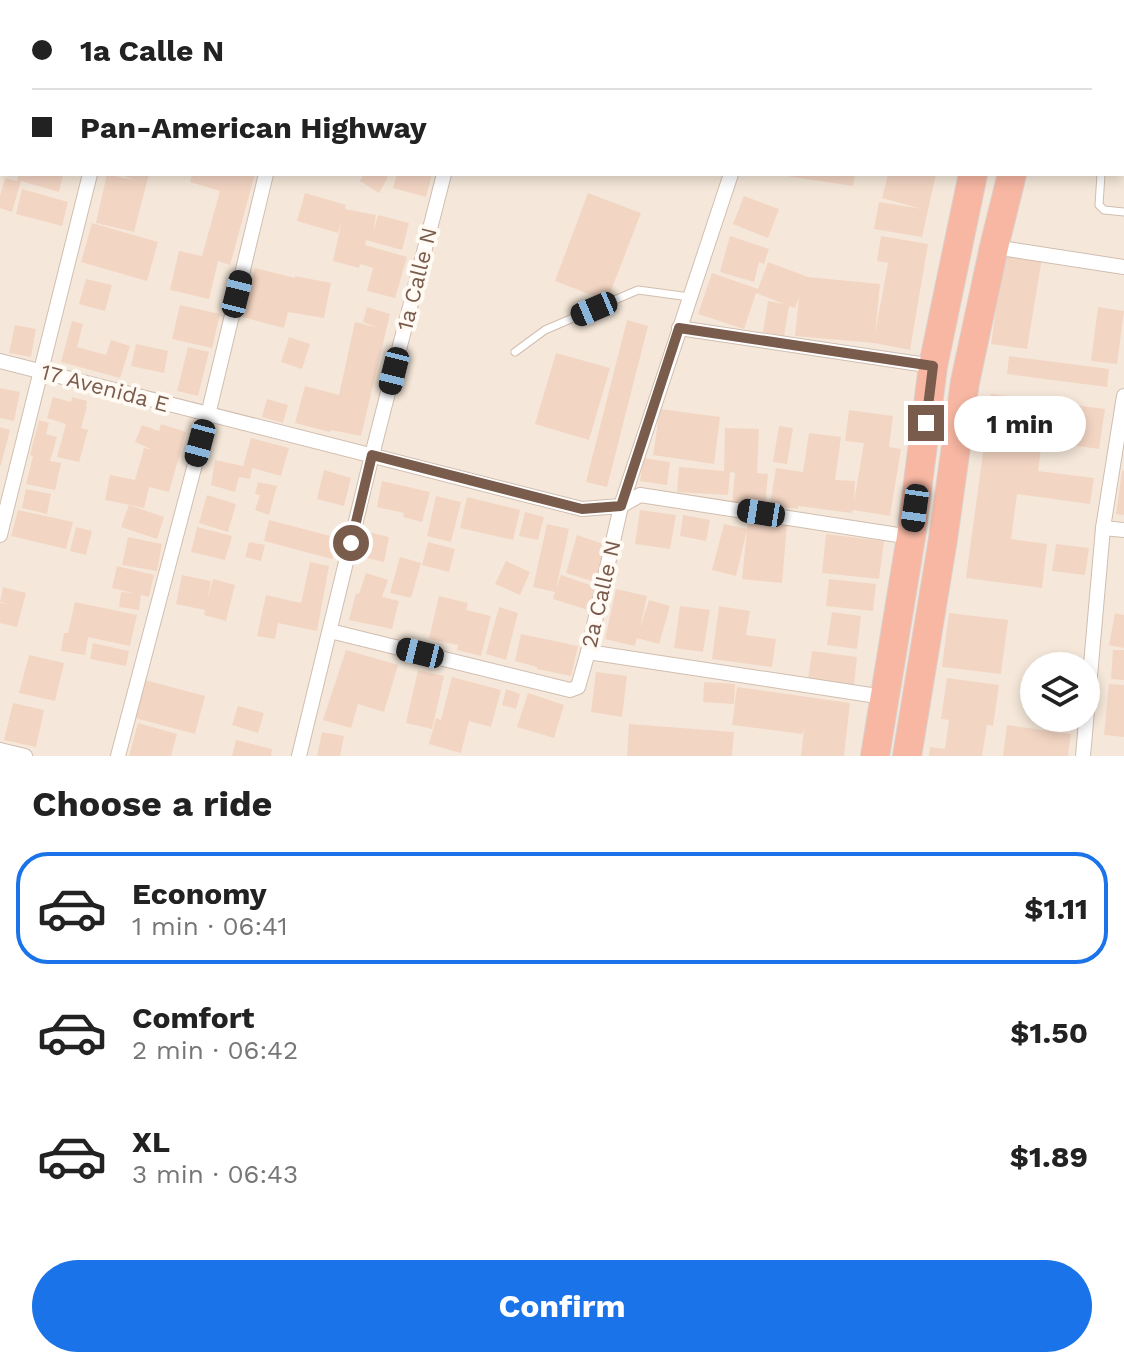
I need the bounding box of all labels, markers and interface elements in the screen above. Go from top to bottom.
text: 1a Calle N [80,33,224,68]
text: Pan-American Highway [80,110,427,145]
street label: 1a Calle N [392,225,442,333]
car [220,268,254,320]
car [567,289,621,329]
car [377,345,411,397]
street label: 17 Avenida E [38,359,172,417]
callout: 1 min [954,395,1086,451]
route end [908,405,944,441]
text: 1 min [987,409,1053,439]
car [182,417,218,469]
car [900,483,930,533]
car [735,497,787,529]
route start [333,525,369,561]
street label: 2a Calle N [576,538,626,650]
car [394,636,446,670]
map controls [1020,652,1100,732]
button: layers [1020,652,1100,732]
text: Choose a ride [32,783,272,825]
icon: car [36,872,108,944]
text: Economy [132,876,267,911]
text: $1.11 [1024,891,1088,926]
text: 1 min · 06:41 [132,911,288,941]
icon: car [36,996,108,1068]
text: Comfort [132,1000,254,1035]
text: $1.50 [1010,1015,1088,1050]
text: 2 min · 06:42 [132,1035,298,1065]
icon: car [36,1120,108,1192]
text: XL [132,1124,170,1159]
text: $1.89 [1010,1139,1088,1174]
text: 3 min · 06:43 [132,1159,298,1189]
button: Confirm [32,1260,1092,1352]

